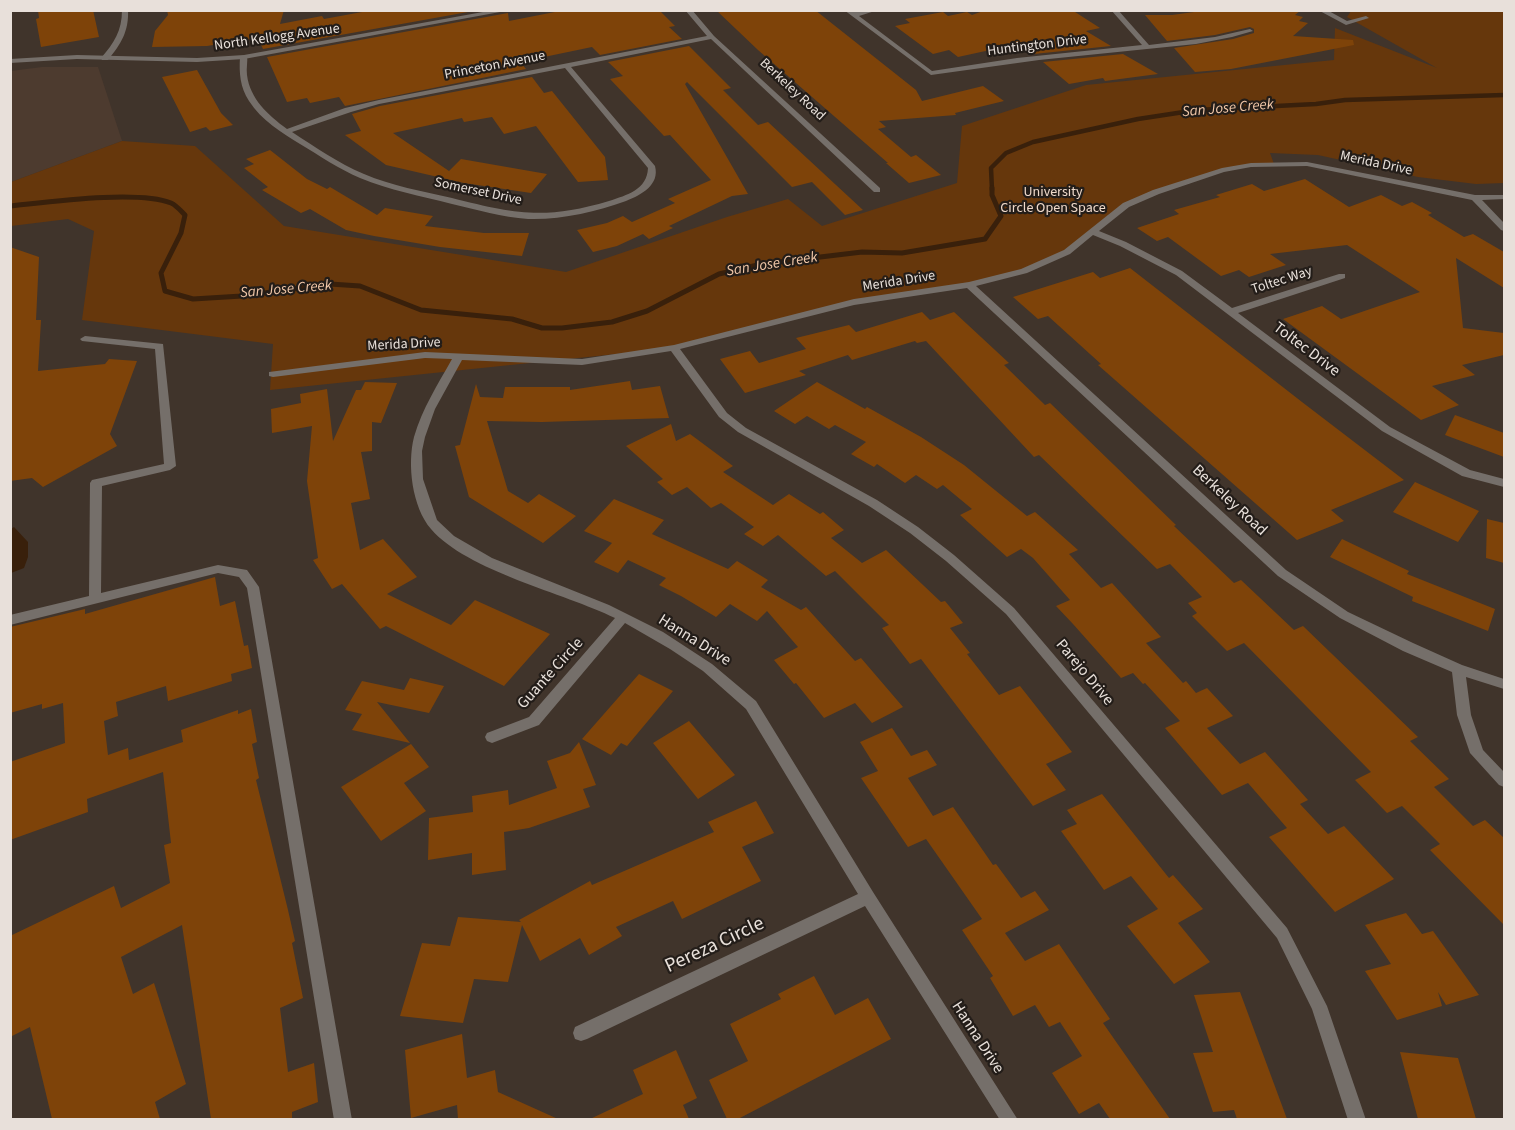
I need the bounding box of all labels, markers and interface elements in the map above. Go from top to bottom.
street label: North Kellogg Avenue [213,21,341,55]
street label: Huntington Drive [986,32,1088,60]
street label: Princeton Avenue [443,48,547,84]
street label: Berkeley Road [756,55,828,125]
water label: San Jose Creek [1181,96,1275,122]
street label: Merida Drive [1338,148,1414,180]
street label: Somerset Drive [433,175,523,209]
park label: University Circle Open Space [1000,185,1106,218]
water label: San Jose Creek [725,249,819,281]
street label: Toltec Way [1250,263,1314,299]
street label: Merida Drive [861,268,937,296]
water label: San Jose Creek [239,277,333,303]
street label: Toltec Drive [1269,319,1343,381]
street label: Merida Drive [367,335,441,355]
street label: Berkeley Road [1188,461,1270,541]
street label: Hanna Drive [654,611,734,671]
street label: Guante Circle [514,634,588,714]
street label: Parejo Drive [1051,636,1117,710]
street label: Pereza Circle [662,913,768,979]
street label: Hanna Drive [947,998,1007,1078]

